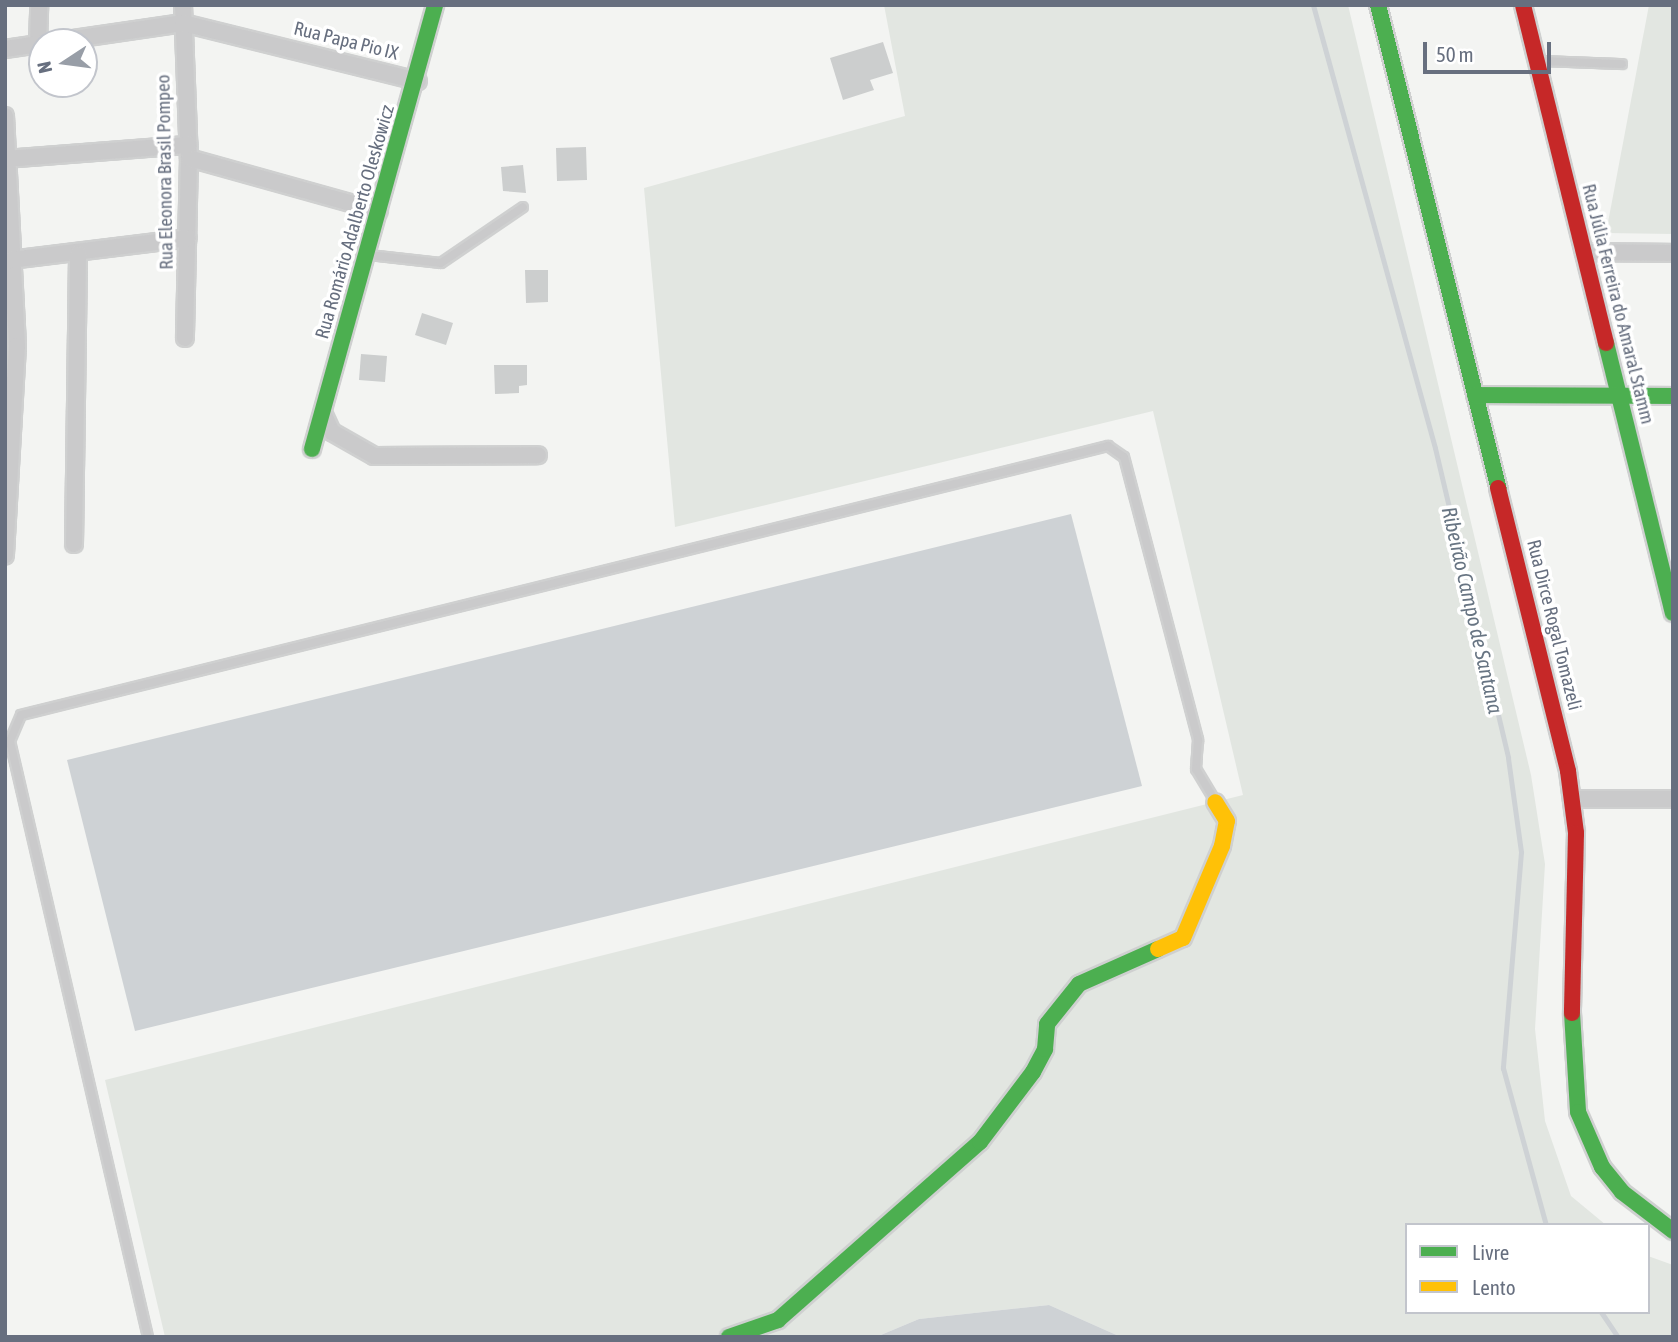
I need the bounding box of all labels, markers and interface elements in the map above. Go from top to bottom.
street label: Rua Papa Pio IX [292,17,400,65]
north arrow [28,28,98,98]
scale bar [1426,28,1554,72]
text: 50 m [1436,42,1474,66]
text: N [33,59,56,75]
street label: Rua Eleonora Brasil Pompeo [152,74,178,270]
street label: Rua Romário Adalberto Oleskowicz [311,102,399,342]
street label: Rua Júlia Ferreira do Amaral Stamm [1577,182,1659,426]
water label: Ribeirão Campo de Santana [1437,504,1509,716]
street label: Rua Dirce Rogal Tomazeli [1522,537,1586,713]
legend [1405,1223,1650,1314]
text: Livre [1472,1240,1509,1264]
text: Lento [1472,1275,1516,1299]

